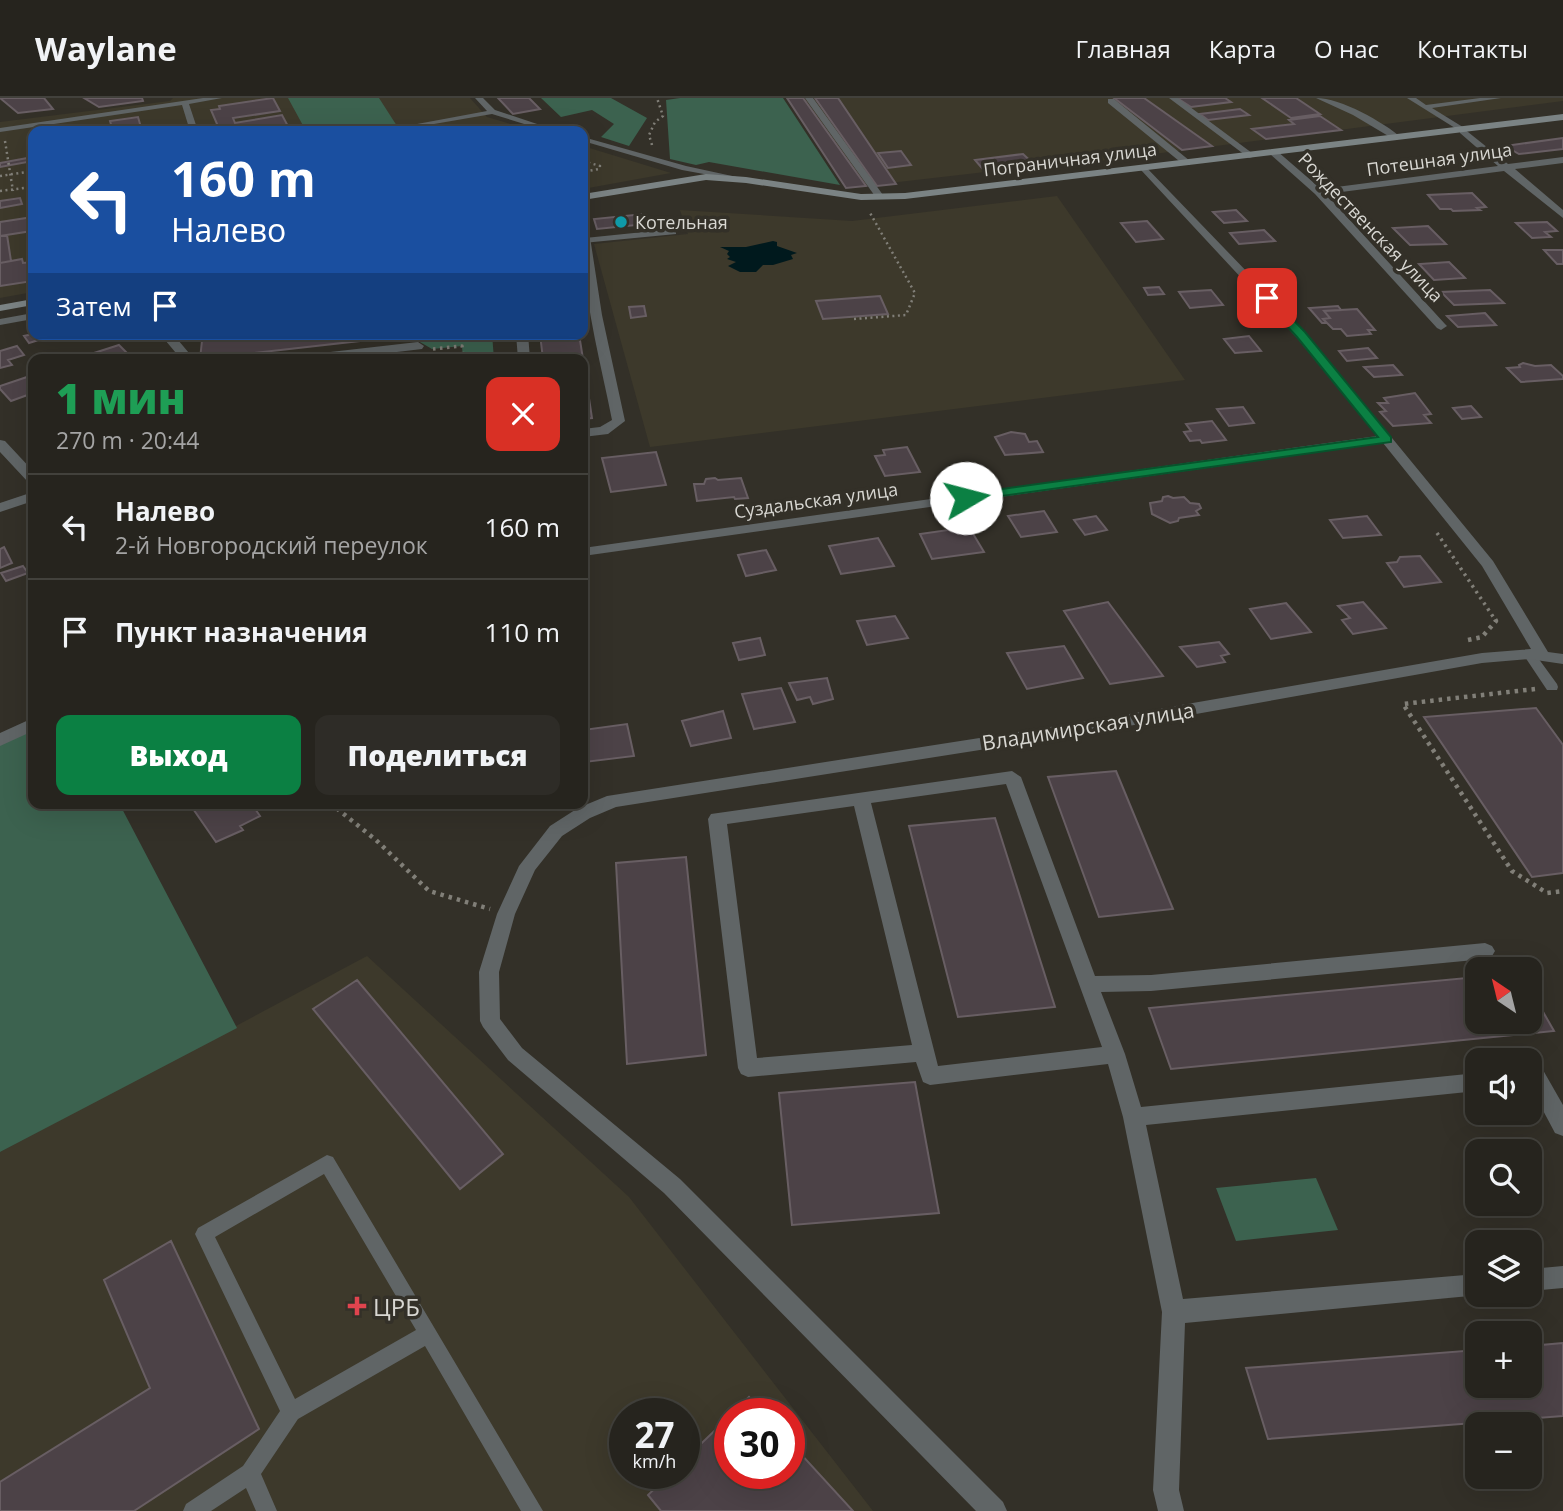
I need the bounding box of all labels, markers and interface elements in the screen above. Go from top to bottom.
text: Waylane [35,26,177,71]
text: Главная [1076,32,1171,65]
text: Карта [1209,32,1276,65]
text: О нас [1314,32,1379,65]
text: Контакты [1417,32,1528,65]
street label: Пограничная улица [982,136,1158,182]
street label: Потешная улица [1365,137,1513,181]
text: 160 m [171,145,316,211]
street label: Рождественская улица [1293,147,1449,307]
icon: left [56,154,147,245]
text: Налево [171,208,286,251]
place label: Котельная [635,210,728,234]
marker: Котельная [613,214,629,230]
pin [1237,268,1297,328]
icon: arrive [1248,279,1286,317]
icon: arrive [146,287,184,325]
text: Затем [56,288,132,324]
text: 1 мин [56,369,186,426]
button: close [486,377,560,451]
text: 270 m · 20:44 [56,424,199,456]
position arrow [929,461,1003,535]
street label: Суздальская улица [733,477,899,523]
text: Налево [115,493,215,529]
icon: left [56,508,94,546]
text: 160 m [485,509,560,545]
text: 2-й Новгородский переулок [115,529,428,561]
icon: arrive [56,613,94,651]
text: Пункт назначения [115,614,368,650]
text: 110 m [485,614,560,650]
street label: Владимирская улица [980,695,1196,757]
button: Выход [56,715,301,795]
button: Поделиться [315,715,560,795]
north arrow [1465,957,1542,1034]
map controls [1465,957,1542,1489]
button: sound [1465,1048,1542,1125]
button: search [1465,1139,1542,1216]
button: layers [1465,1230,1542,1307]
place label: ЦРБ [373,1290,420,1323]
marker: ЦРБ [347,1296,367,1316]
button: + [1465,1321,1542,1398]
speed limit sign: 30 [714,1398,805,1489]
text: 27 [634,1411,675,1458]
button: − [1465,1412,1542,1489]
text: km/h [633,1449,676,1473]

